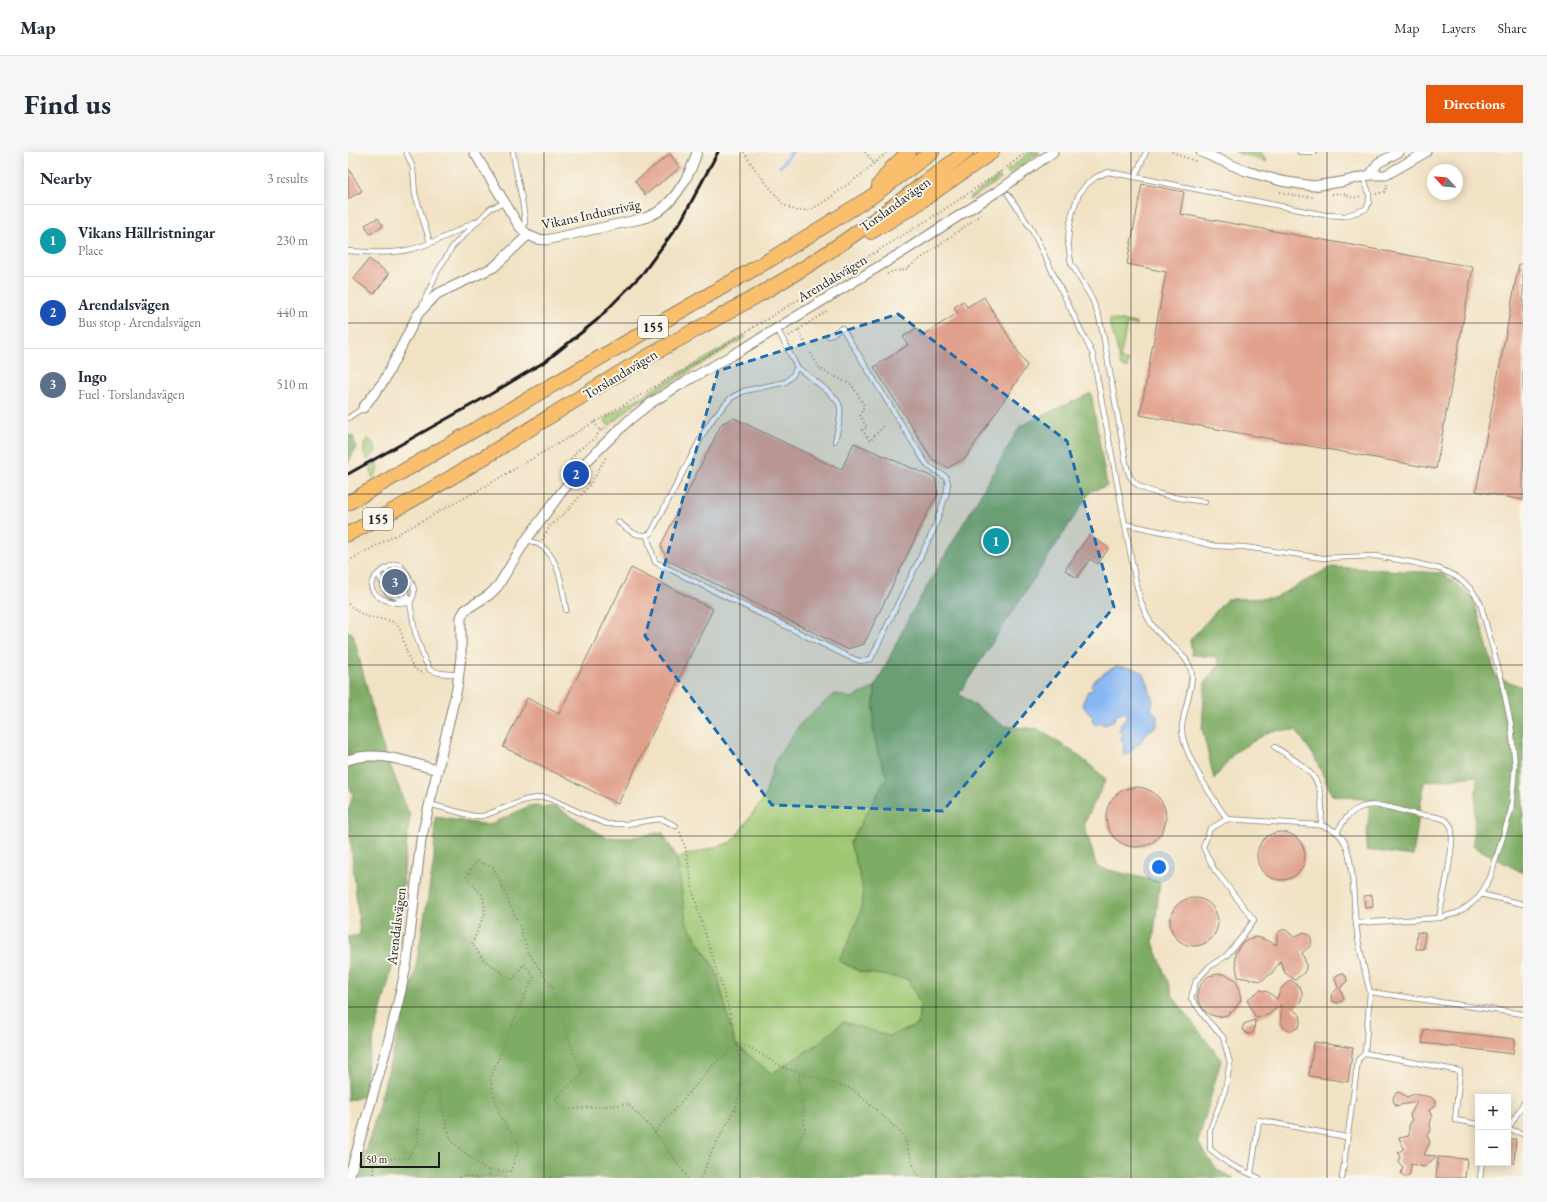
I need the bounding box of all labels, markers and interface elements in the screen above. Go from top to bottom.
text: Map [20,15,56,40]
text: Map [1394,19,1419,37]
text: Layers [1441,19,1476,37]
text: Share [1498,19,1527,37]
button: Directions [1426,85,1523,123]
text: Find us [24,86,111,122]
north arrow [1427,164,1463,200]
text: Nearby [40,167,92,189]
text: 3 results [267,170,308,187]
street label: Torslandavägen [856,172,934,236]
street label: Vikans Industriväg [540,195,643,233]
text: Vikans Hällristningar [78,223,215,242]
text: 1 [50,232,56,249]
text: 230 m [277,232,308,249]
text: Place [78,242,104,259]
street label: Arendalsvägen [793,250,871,306]
text: Arendalsvägen [78,295,170,314]
text: 2 [50,304,56,321]
text: 440 m [277,304,308,321]
text: Bus stop · Arendalsvägen [78,314,201,331]
road number: 155 [638,316,668,338]
street label: Torslandavägen [580,345,661,403]
text: Ingo [78,367,107,386]
text: 3 [50,376,56,393]
text: 510 m [277,376,308,393]
text: Fuel · Torslandavägen [78,386,185,403]
pin: 2 [563,459,589,489]
road number: 155 [363,508,393,530]
pin: 1 [983,526,1009,556]
pin: 3 [382,567,408,597]
your location [1149,857,1169,877]
street label: Arendalsvägen [382,885,410,967]
map controls [1475,1094,1511,1166]
button: + [1475,1094,1511,1130]
button: − [1475,1130,1511,1166]
scale bar [360,1150,440,1169]
text: 50 m [366,1152,387,1166]

